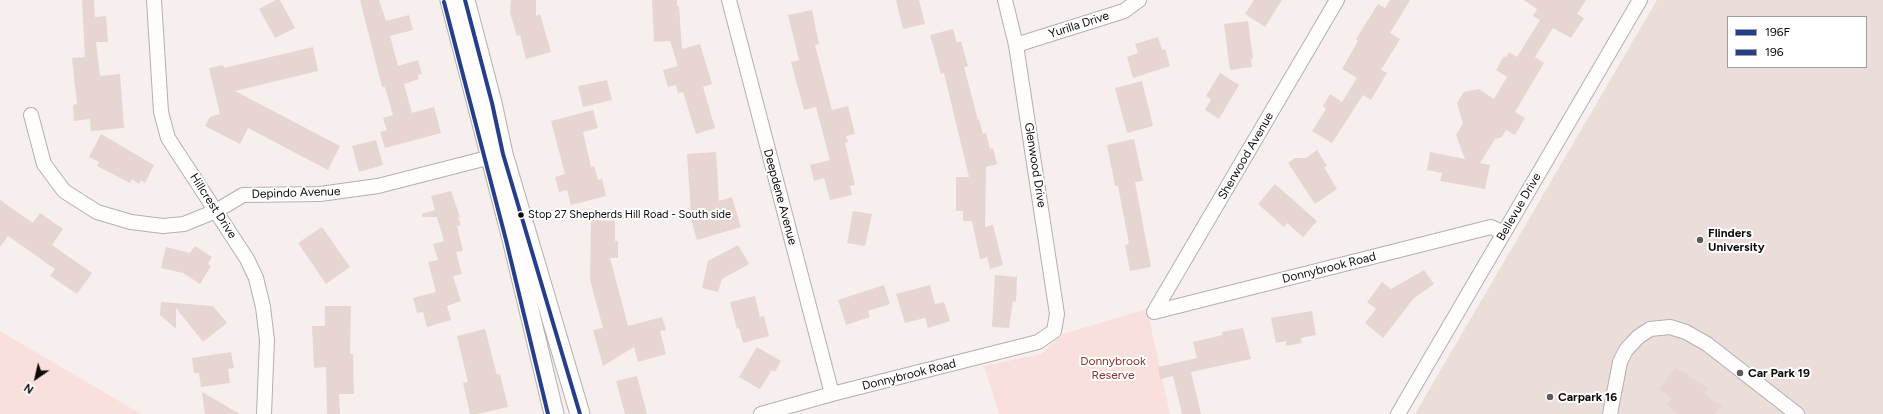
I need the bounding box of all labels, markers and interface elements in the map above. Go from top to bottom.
street label: Yurilla Drive [1047,8,1111,42]
legend [1727,16,1867,68]
text: 196F [1765,25,1790,39]
text: 196 [1765,45,1784,59]
street label: Sherwood Avenue [1215,110,1277,202]
street label: Glenwood Drive [1021,121,1049,209]
street label: Deepdene Avenue [760,147,800,247]
street label: Hillcrest Drive [187,171,239,241]
street label: Bellevue Drive [1494,171,1544,243]
street label: Depindo Avenue [251,184,341,202]
place label: Stop 27 Shepherds Hill Road - South side [528,208,731,222]
marker: Stop 27 Shepherds Hill Road - South side [516,210,526,220]
place label: Flinders University [1708,226,1765,254]
marker: Flinders University [1695,235,1705,245]
street label: Donnybrook Road [1281,249,1377,287]
park label: Donnybrook Reserve [1080,354,1146,382]
street label: Donnybrook Road [861,356,957,394]
north arrow [16,358,56,398]
place label: Car Park 19 [1748,366,1810,380]
marker: Car Park 19 [1735,368,1745,378]
text: N [22,381,36,396]
place label: Carpark 16 [1558,390,1617,404]
marker: Carpark 16 [1545,392,1555,402]

